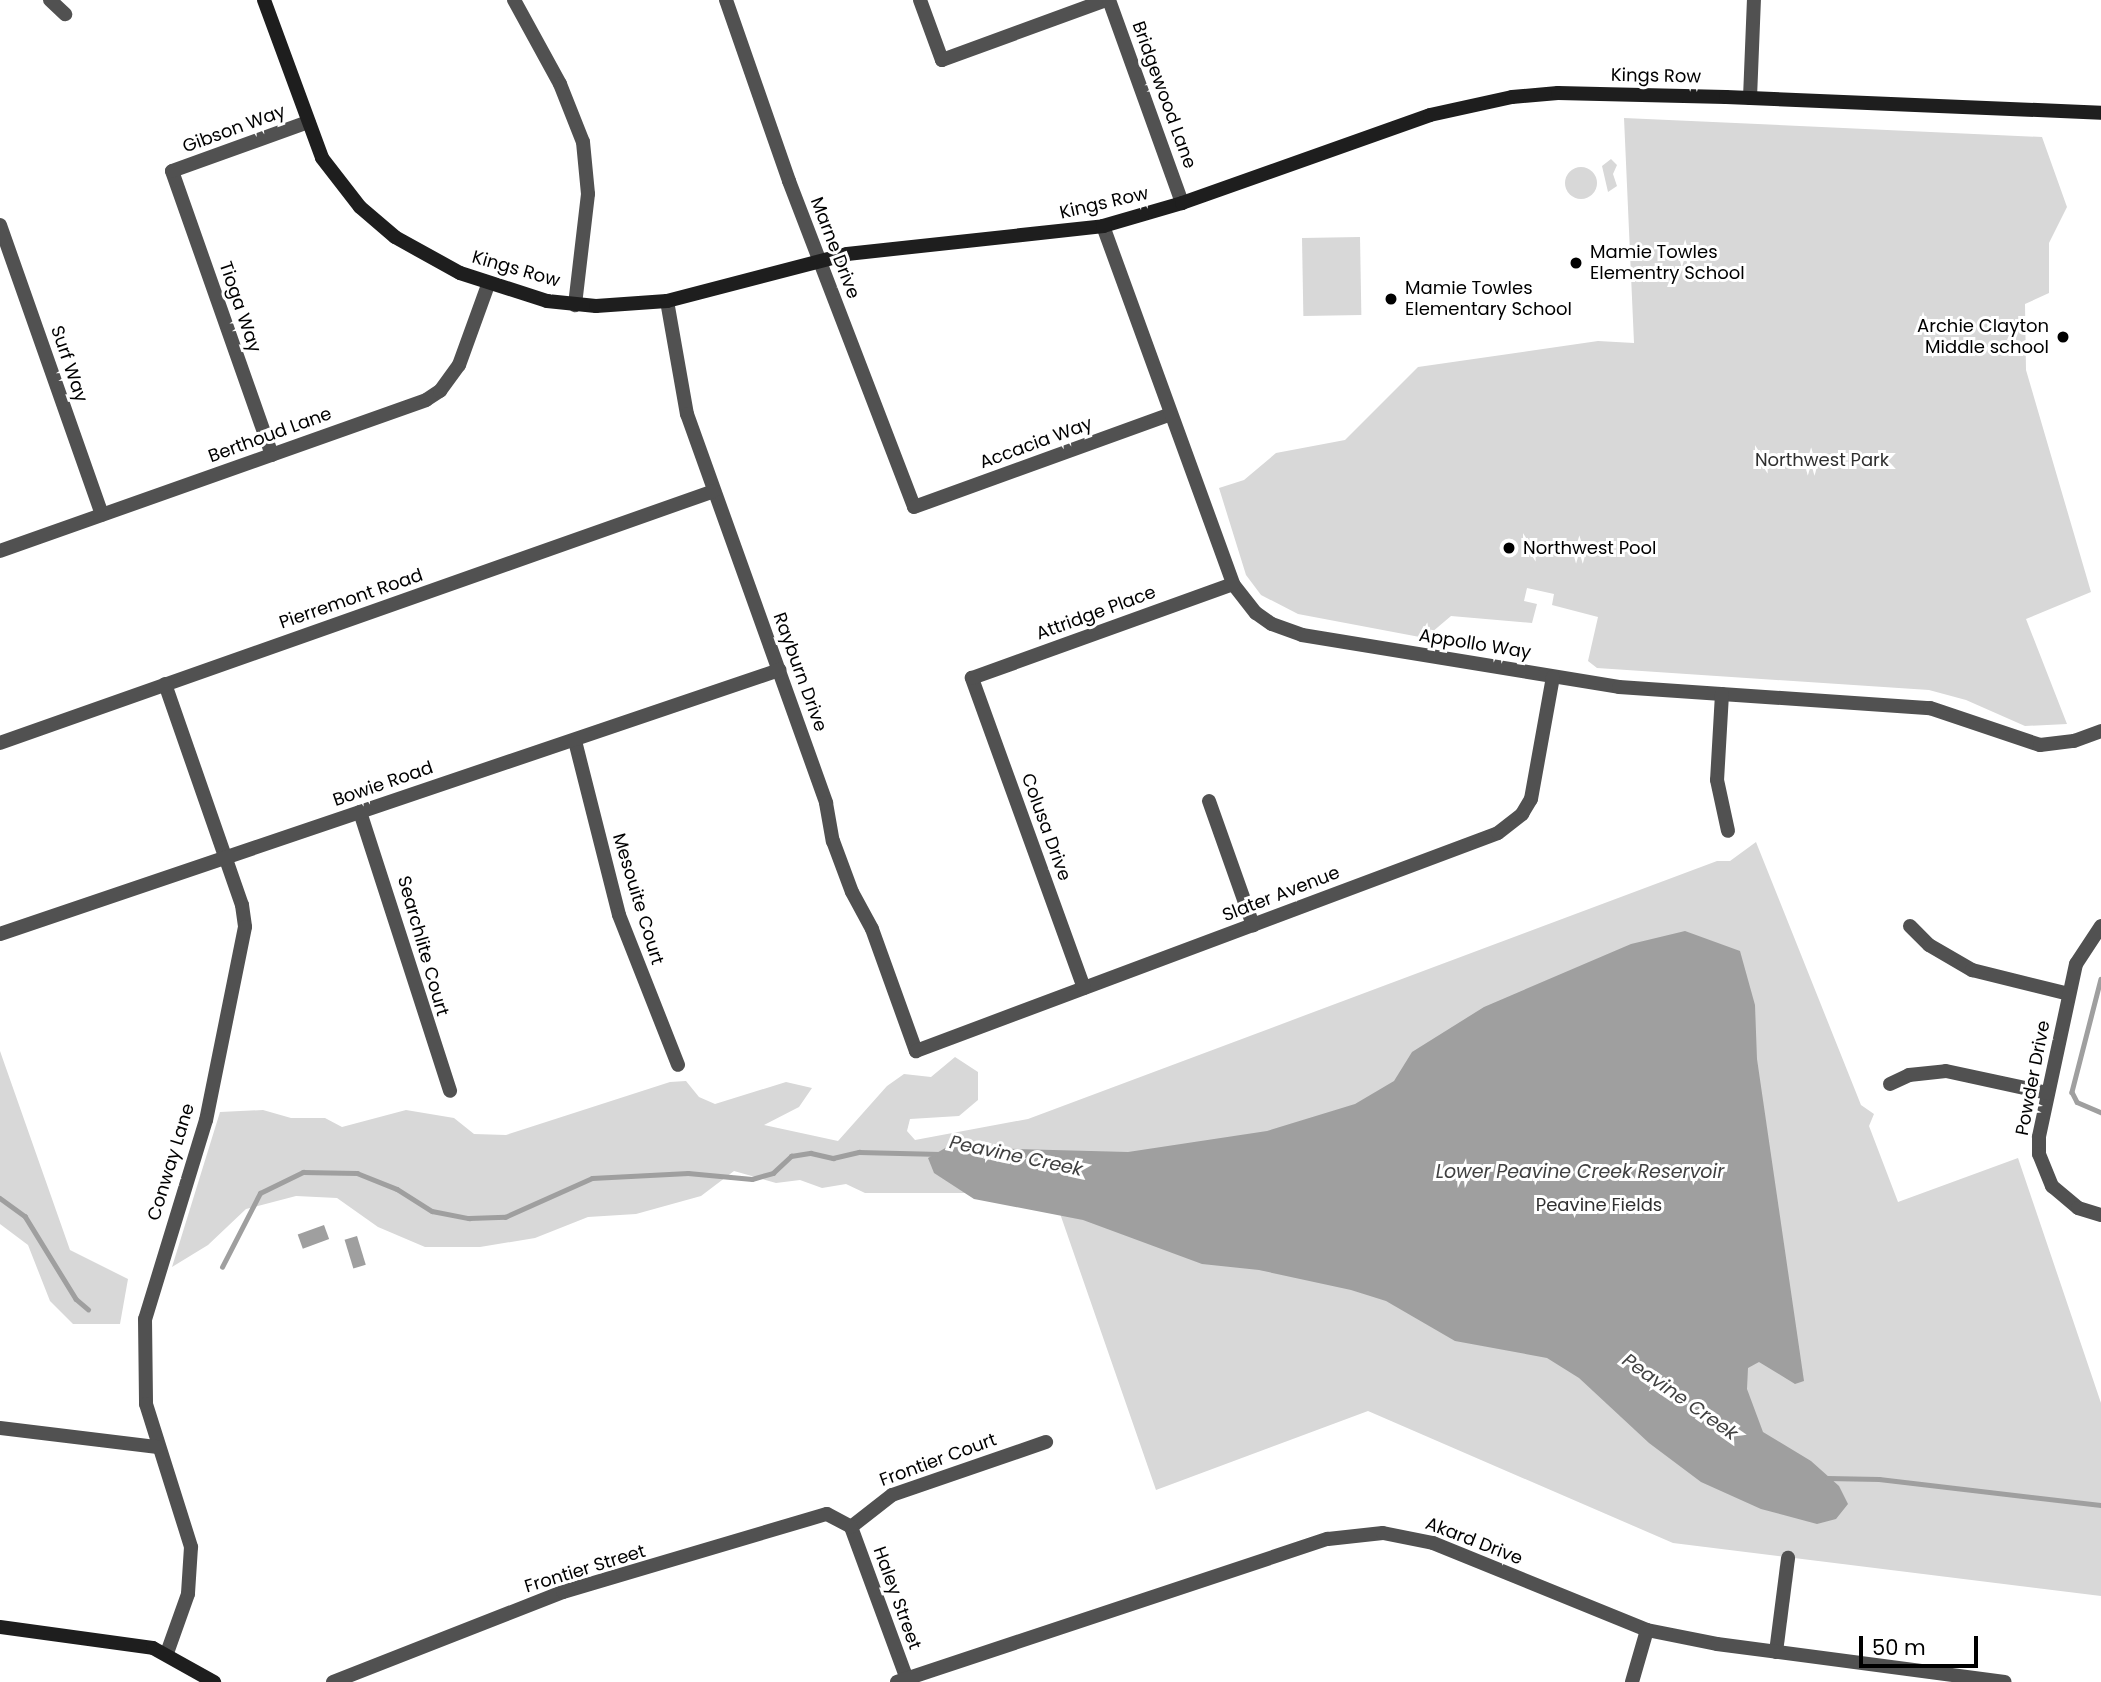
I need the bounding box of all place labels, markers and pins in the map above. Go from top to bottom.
place label: Mamie Towles Elementry School [1590,242,1745,284]
marker: Mamie Towles Elementry School [1568,255,1584,271]
place label: Mamie Towles Elementary School [1405,278,1572,320]
marker: Mamie Towles Elementary School [1383,291,1399,307]
place label: Archie Clayton Middle school [1917,316,2049,358]
marker: Archie Clayton Middle school [2055,329,2071,345]
place label: Northwest Pool [1523,537,1657,559]
marker: Northwest Pool [1501,540,1517,556]

